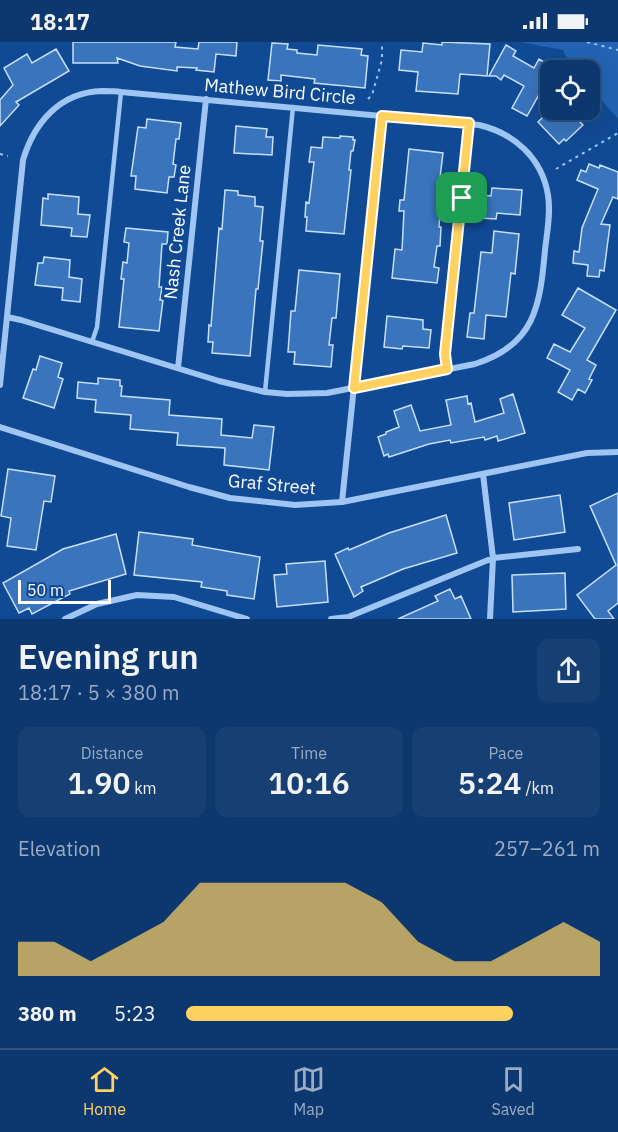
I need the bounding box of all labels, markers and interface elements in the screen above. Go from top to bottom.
text: 18:17 [30,7,90,36]
map controls [540,60,600,120]
button: locate [540,60,600,120]
street label: Mathew Bird Circle [203,73,357,109]
street label: Nash Creek Lane [158,163,196,301]
pin [436,172,487,223]
icon: arrive [445,181,478,214]
street label: Graf Street [227,469,317,499]
scale bar [18,577,111,604]
text: 50 m [27,580,64,600]
text: Evening run [18,635,199,678]
button: share [537,639,600,702]
text: 18:17 · 5 × 380 m [18,679,179,706]
text: Distance [81,743,143,763]
text: Time [291,743,327,763]
text: Pace [489,743,523,763]
text: 1.90 [67,763,130,802]
text: 10:16 [268,763,350,802]
text: 5:24 [458,763,522,802]
text: km [130,778,157,798]
text: /km [522,778,554,798]
text: Elevation [18,835,101,862]
text: 257–261 m [494,835,600,862]
text: 380 m [18,1000,77,1027]
text: 5:23 [114,1000,156,1027]
tab: Home [83,1063,126,1119]
tab: Map [292,1063,325,1119]
tab: Saved [491,1063,535,1119]

